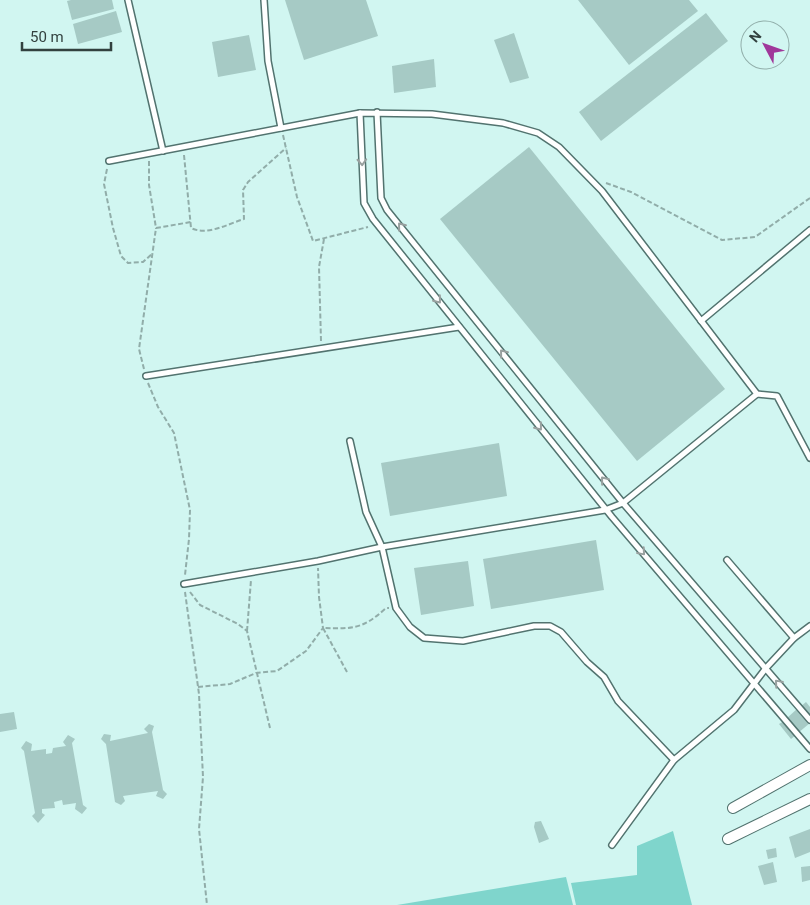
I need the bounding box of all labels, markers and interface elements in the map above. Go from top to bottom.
scale bar [22,20,111,52]
north arrow [740,20,790,70]
text: N [746,27,764,45]
text: 50 m [30,28,64,46]
one-way arrow [357,158,368,166]
one-way arrow [397,223,406,232]
one-way arrow [432,294,441,303]
one-way arrow [500,350,508,359]
one-way arrow [534,421,543,430]
one-way arrow [602,477,610,486]
one-way arrow [636,547,645,556]
one-way arrow [776,680,784,689]

